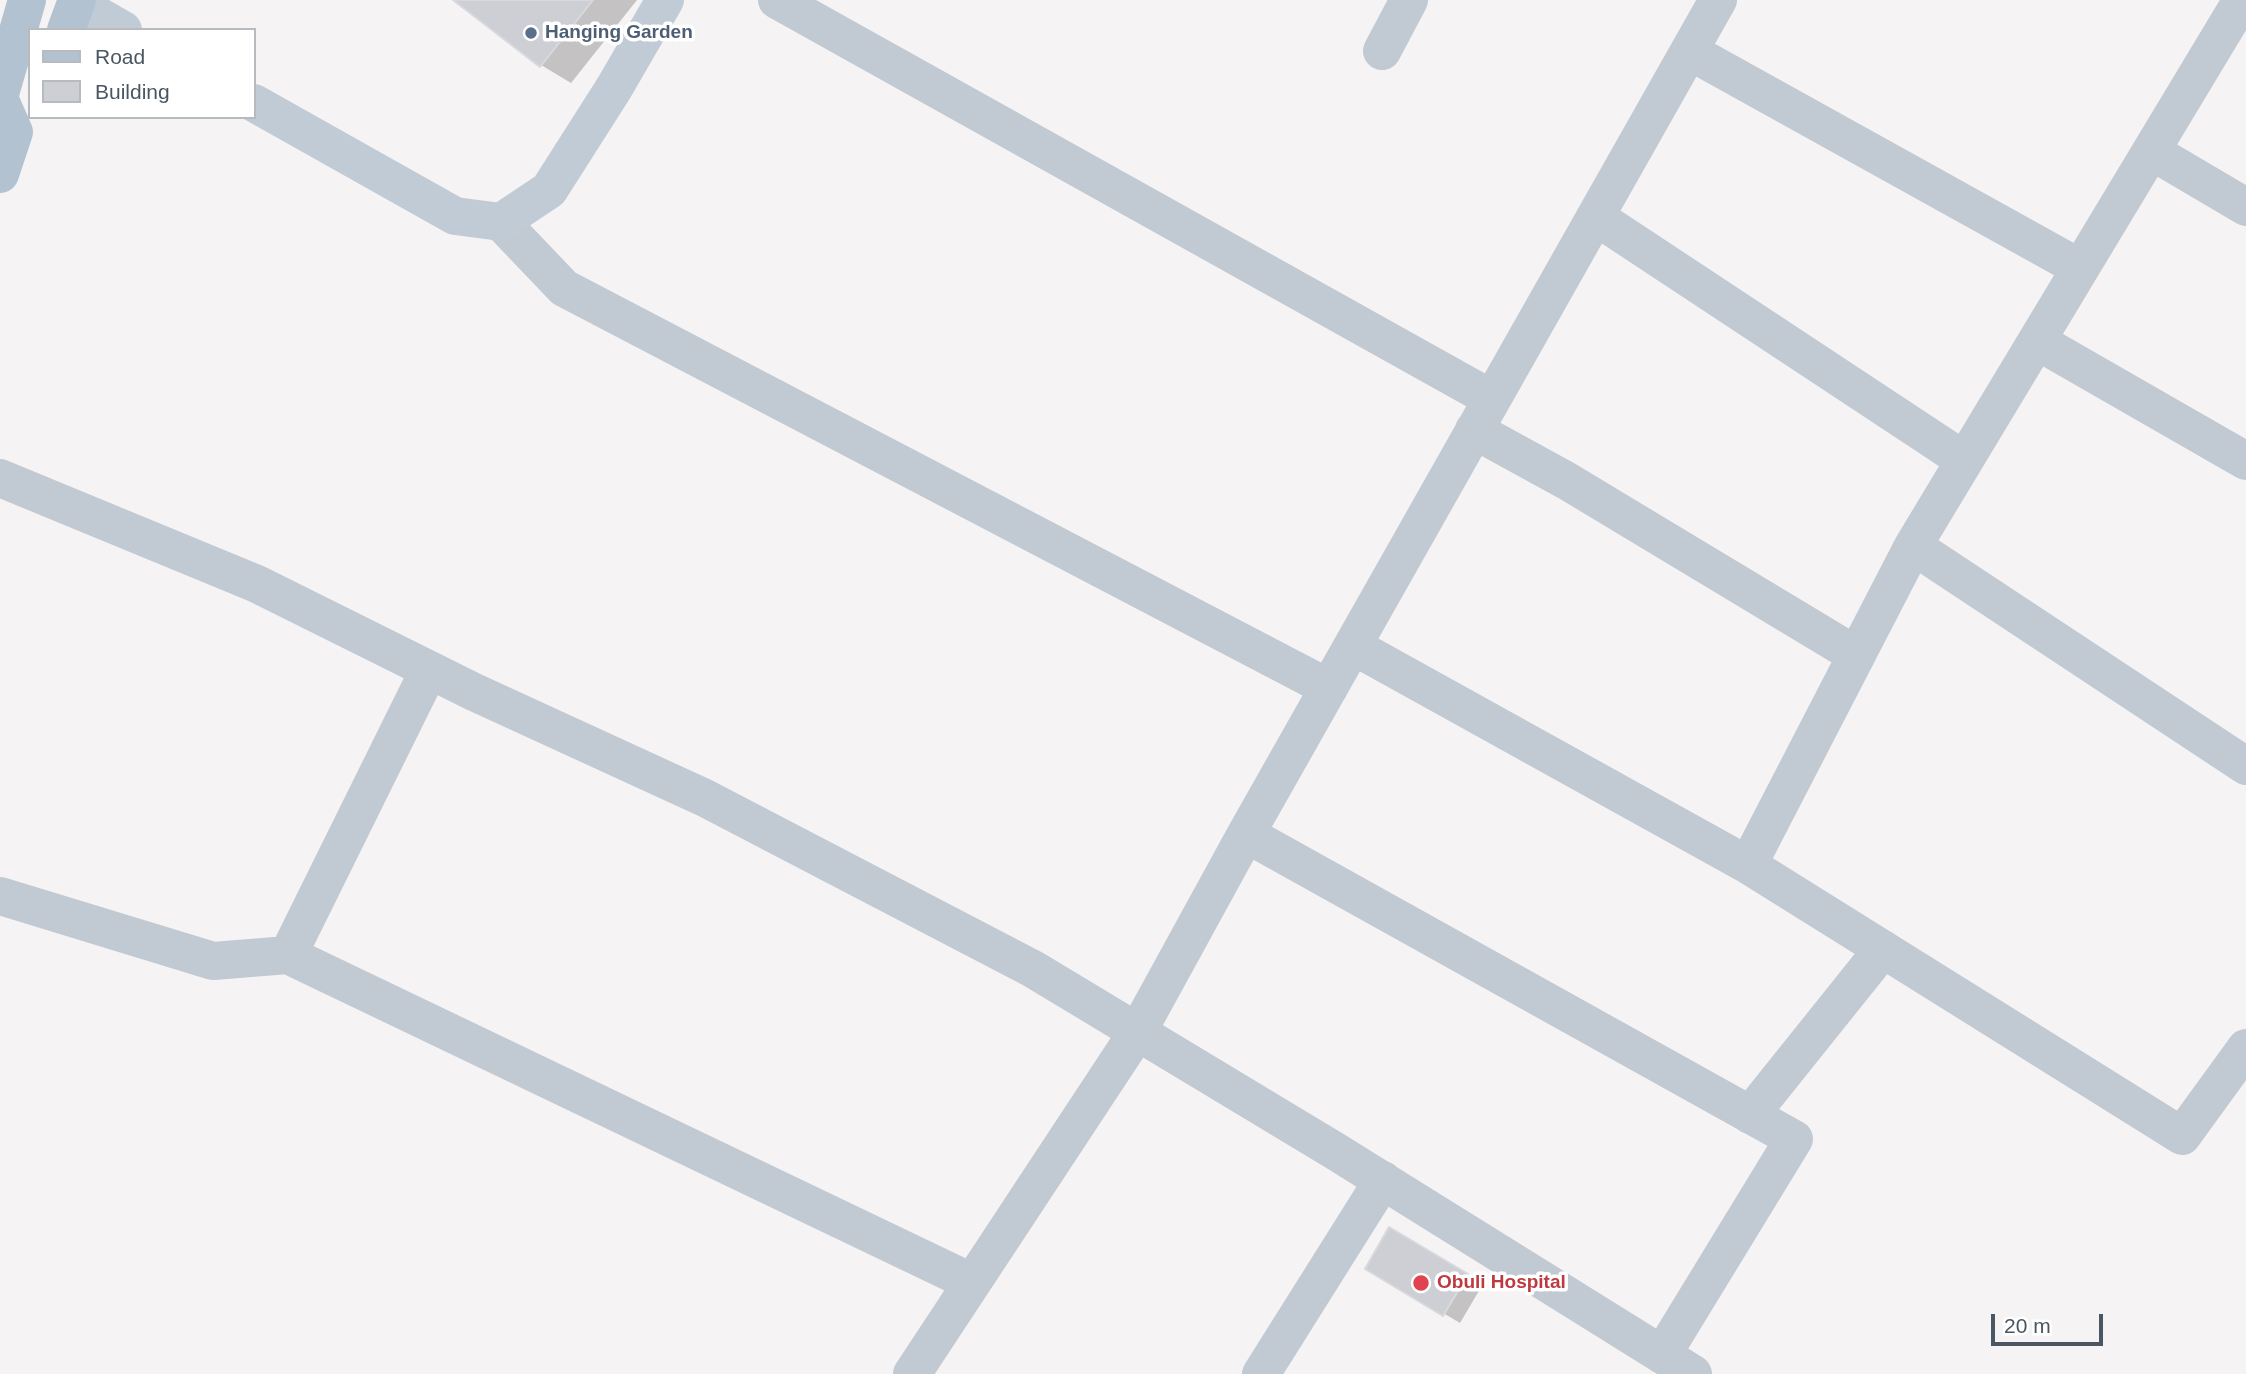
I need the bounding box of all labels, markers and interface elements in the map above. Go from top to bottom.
place label: Hanging Garden [545,22,693,44]
marker: Hanging Garden [523,25,539,41]
legend [28,28,256,119]
text: Road [95,45,145,68]
text: Building [95,80,170,103]
place label: Obuli Hospital [1437,1272,1566,1294]
marker: Obuli Hospital [1411,1273,1431,1293]
scale bar [1994,1300,2106,1344]
text: 20 m [2004,1314,2051,1337]

